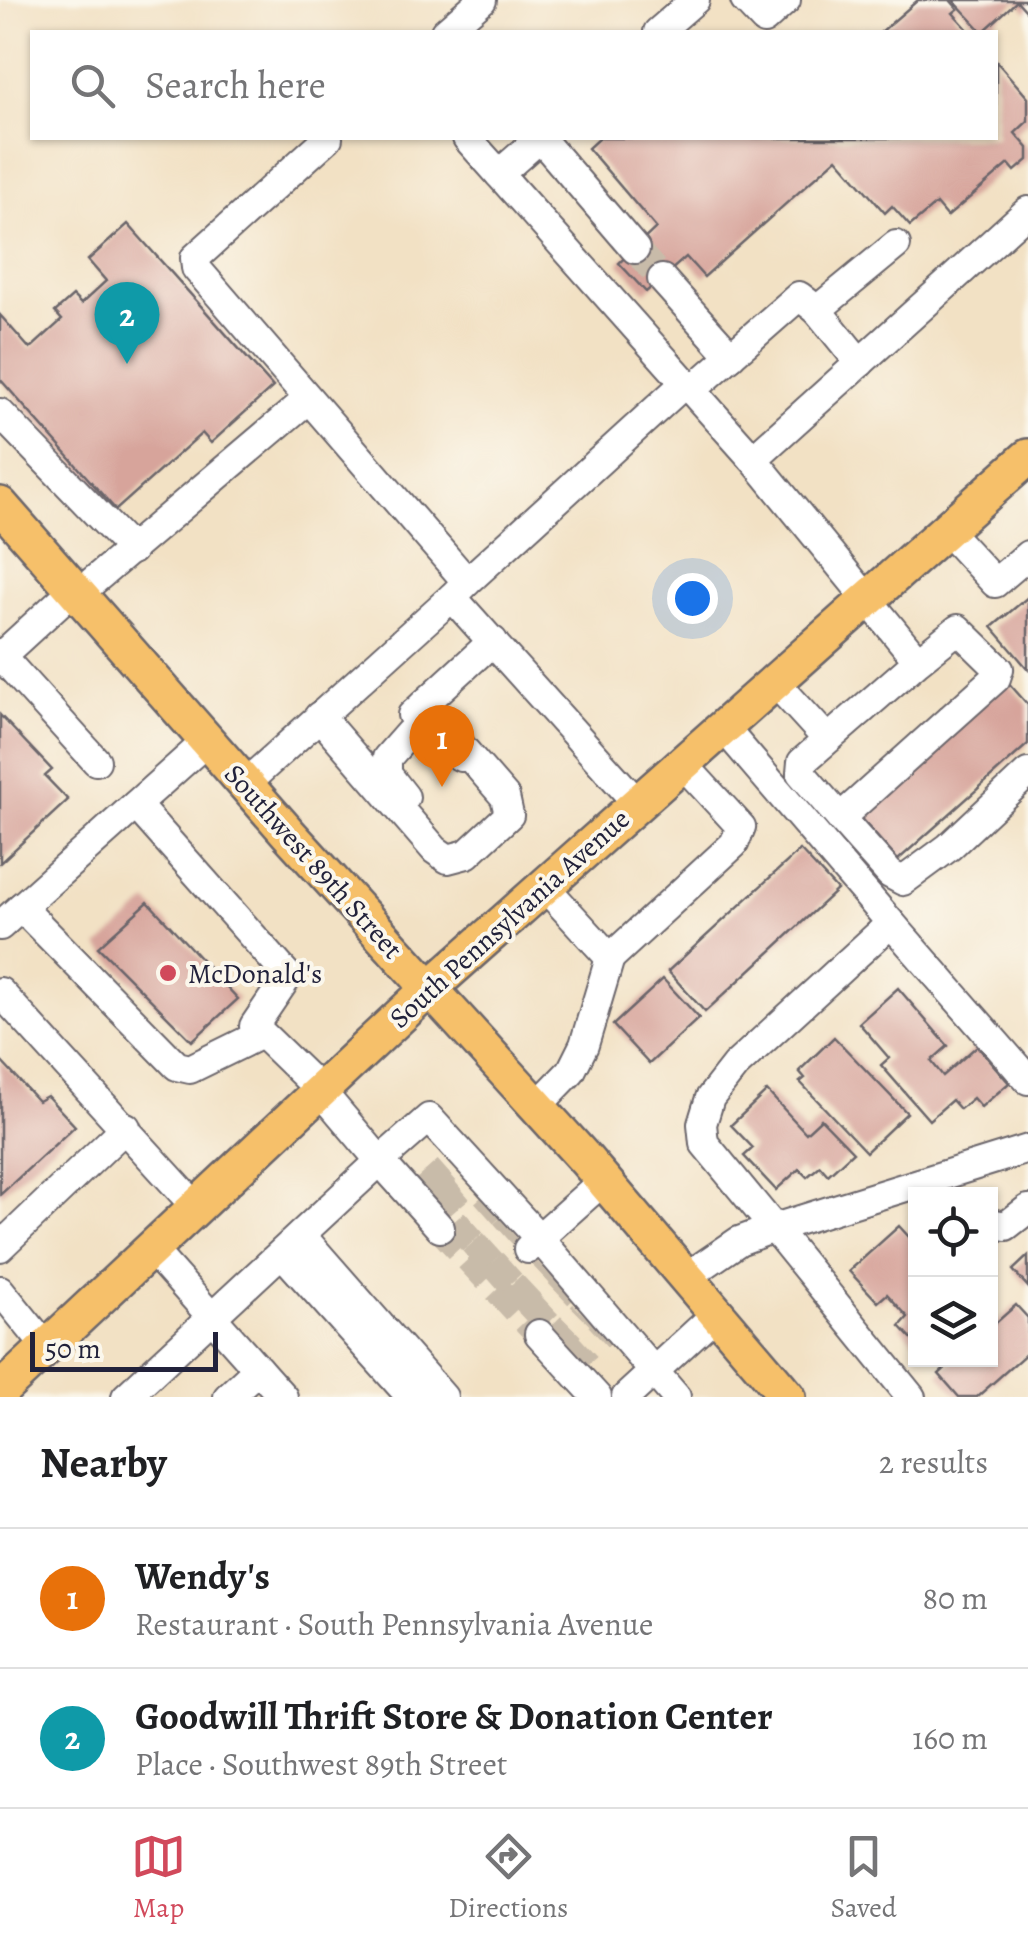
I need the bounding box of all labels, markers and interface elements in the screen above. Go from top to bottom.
search box [30,30,998,140]
icon: search [65,58,120,113]
text: Search here [145,59,326,111]
pin: 2 [94,282,160,364]
your location [667,573,718,624]
pin: 1 [410,704,474,787]
street label: Southwest 89th Street [216,756,411,967]
street label: South Pennsylvania Avenue [381,800,638,1037]
place label: McDonald's [188,955,322,993]
marker: McDonald's [157,962,179,984]
map controls [908,1187,998,1367]
button: locate [908,1187,998,1277]
button: layers [908,1277,998,1367]
scale bar [30,1327,218,1372]
text: 50 m [45,1330,101,1368]
text: Nearby [40,1434,167,1491]
text: 2 results [879,1440,988,1484]
text: Wendy's [135,1550,270,1602]
text: 1 [67,1576,78,1620]
text: 80 m [922,1576,988,1620]
text: Restaurant · South Pennsylvania Avenue [135,1602,653,1646]
text: Goodwill Thrift Store & Donation Center [135,1690,773,1742]
text: 2 [65,1716,80,1760]
text: 160 m [912,1716,988,1760]
text: Place · Southwest 89th Street [135,1742,507,1786]
tab: Map [131,1829,186,1927]
tab: Directions [448,1829,568,1927]
tab: Saved [831,1829,897,1927]

